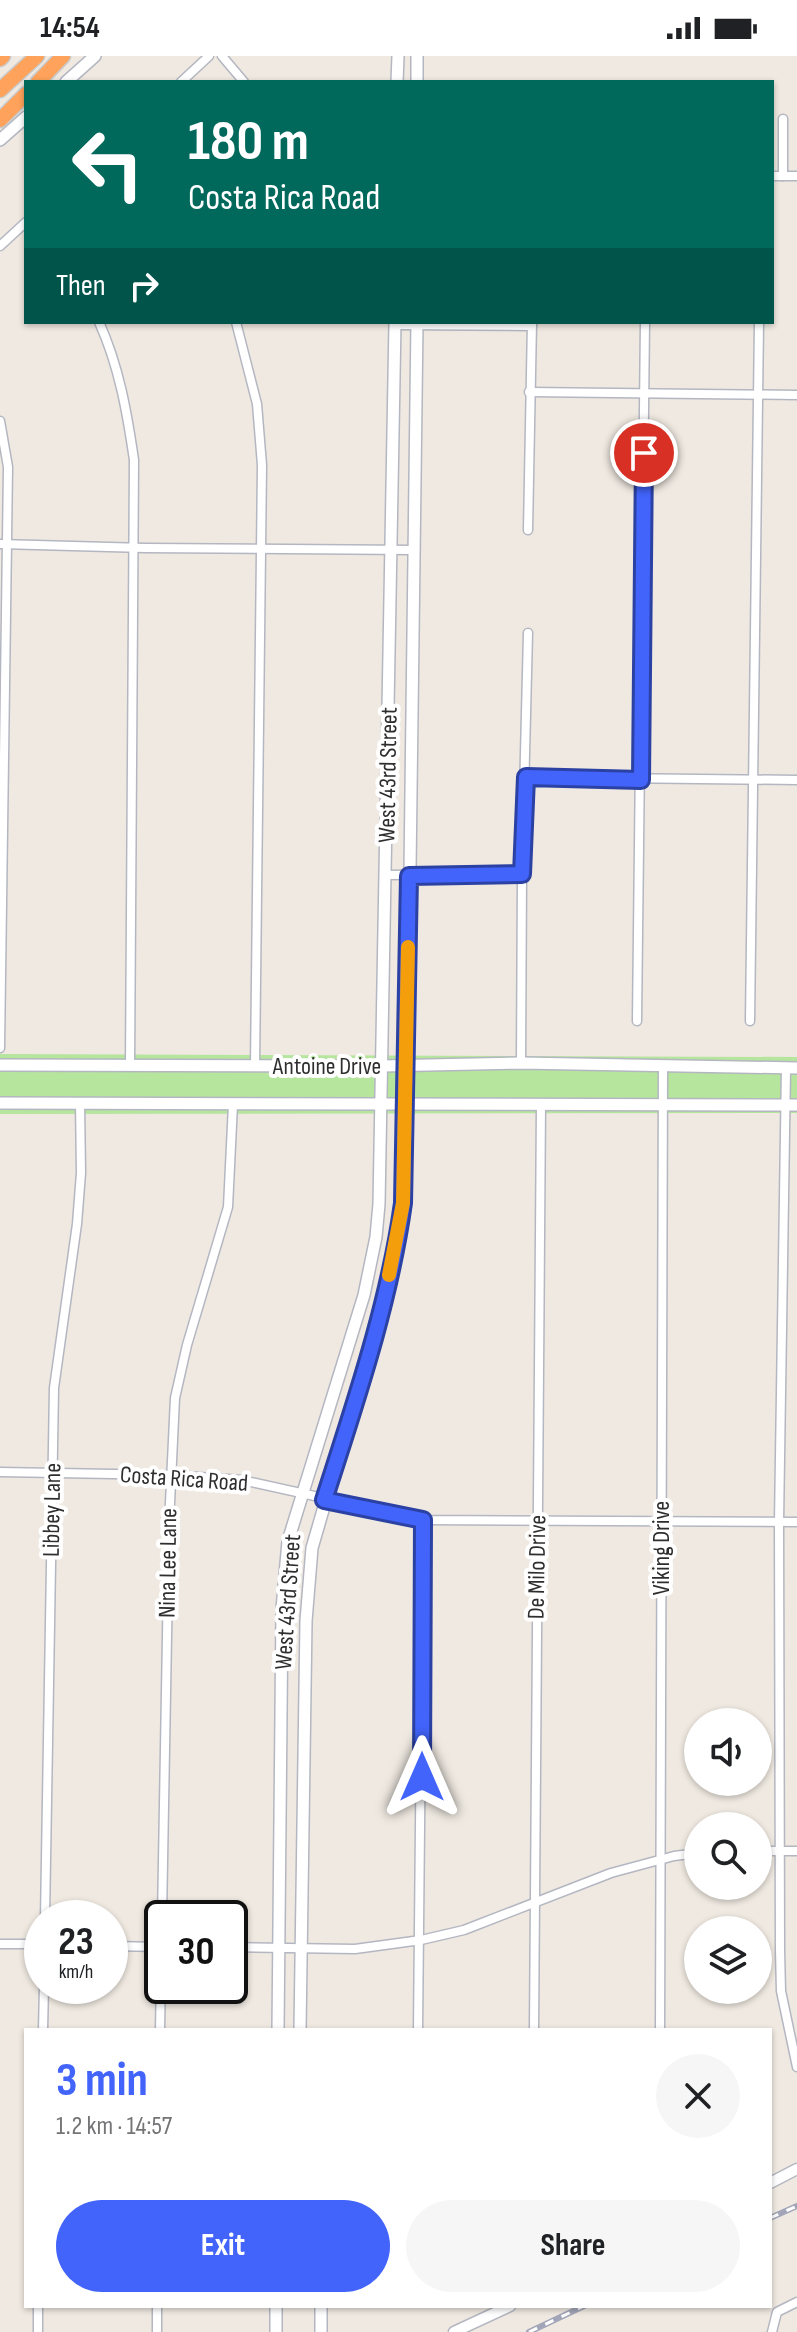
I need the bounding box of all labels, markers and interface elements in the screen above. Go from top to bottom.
text: 14:54 [40,10,100,46]
text: 180 m [188,109,309,176]
icon: left [56,112,160,216]
text: Costa Rica Road [188,177,380,220]
icon: right [122,264,166,308]
text: Then [56,268,106,304]
pin [610,419,678,487]
icon: arrive [622,431,666,475]
street label: West 43rd Street [372,707,404,843]
street label: Antoine Drive [272,1052,381,1081]
street label: Costa Rica Road [119,1460,249,1498]
street label: Libbey Lane [37,1463,67,1557]
street label: Viking Drive [647,1501,676,1595]
street label: Nina Lee Lane [153,1508,183,1618]
street label: De Milo Drive [522,1515,552,1619]
street label: West 43rd Street [269,1533,307,1671]
map controls [684,1708,772,2004]
button: sound [684,1708,772,1796]
position arrow [380,1735,464,1819]
button: search [684,1812,772,1900]
speed limit sign: 30 [144,1900,248,2004]
button: layers [684,1916,772,2004]
text: 23 [58,1918,94,1966]
text: km/h [59,1960,93,1984]
text: 3 min [56,2052,148,2109]
button: close [656,2054,740,2138]
text: 1.2 km · 14:57 [56,2111,172,2142]
button: Exit [56,2200,390,2292]
button: Share [406,2200,740,2292]

